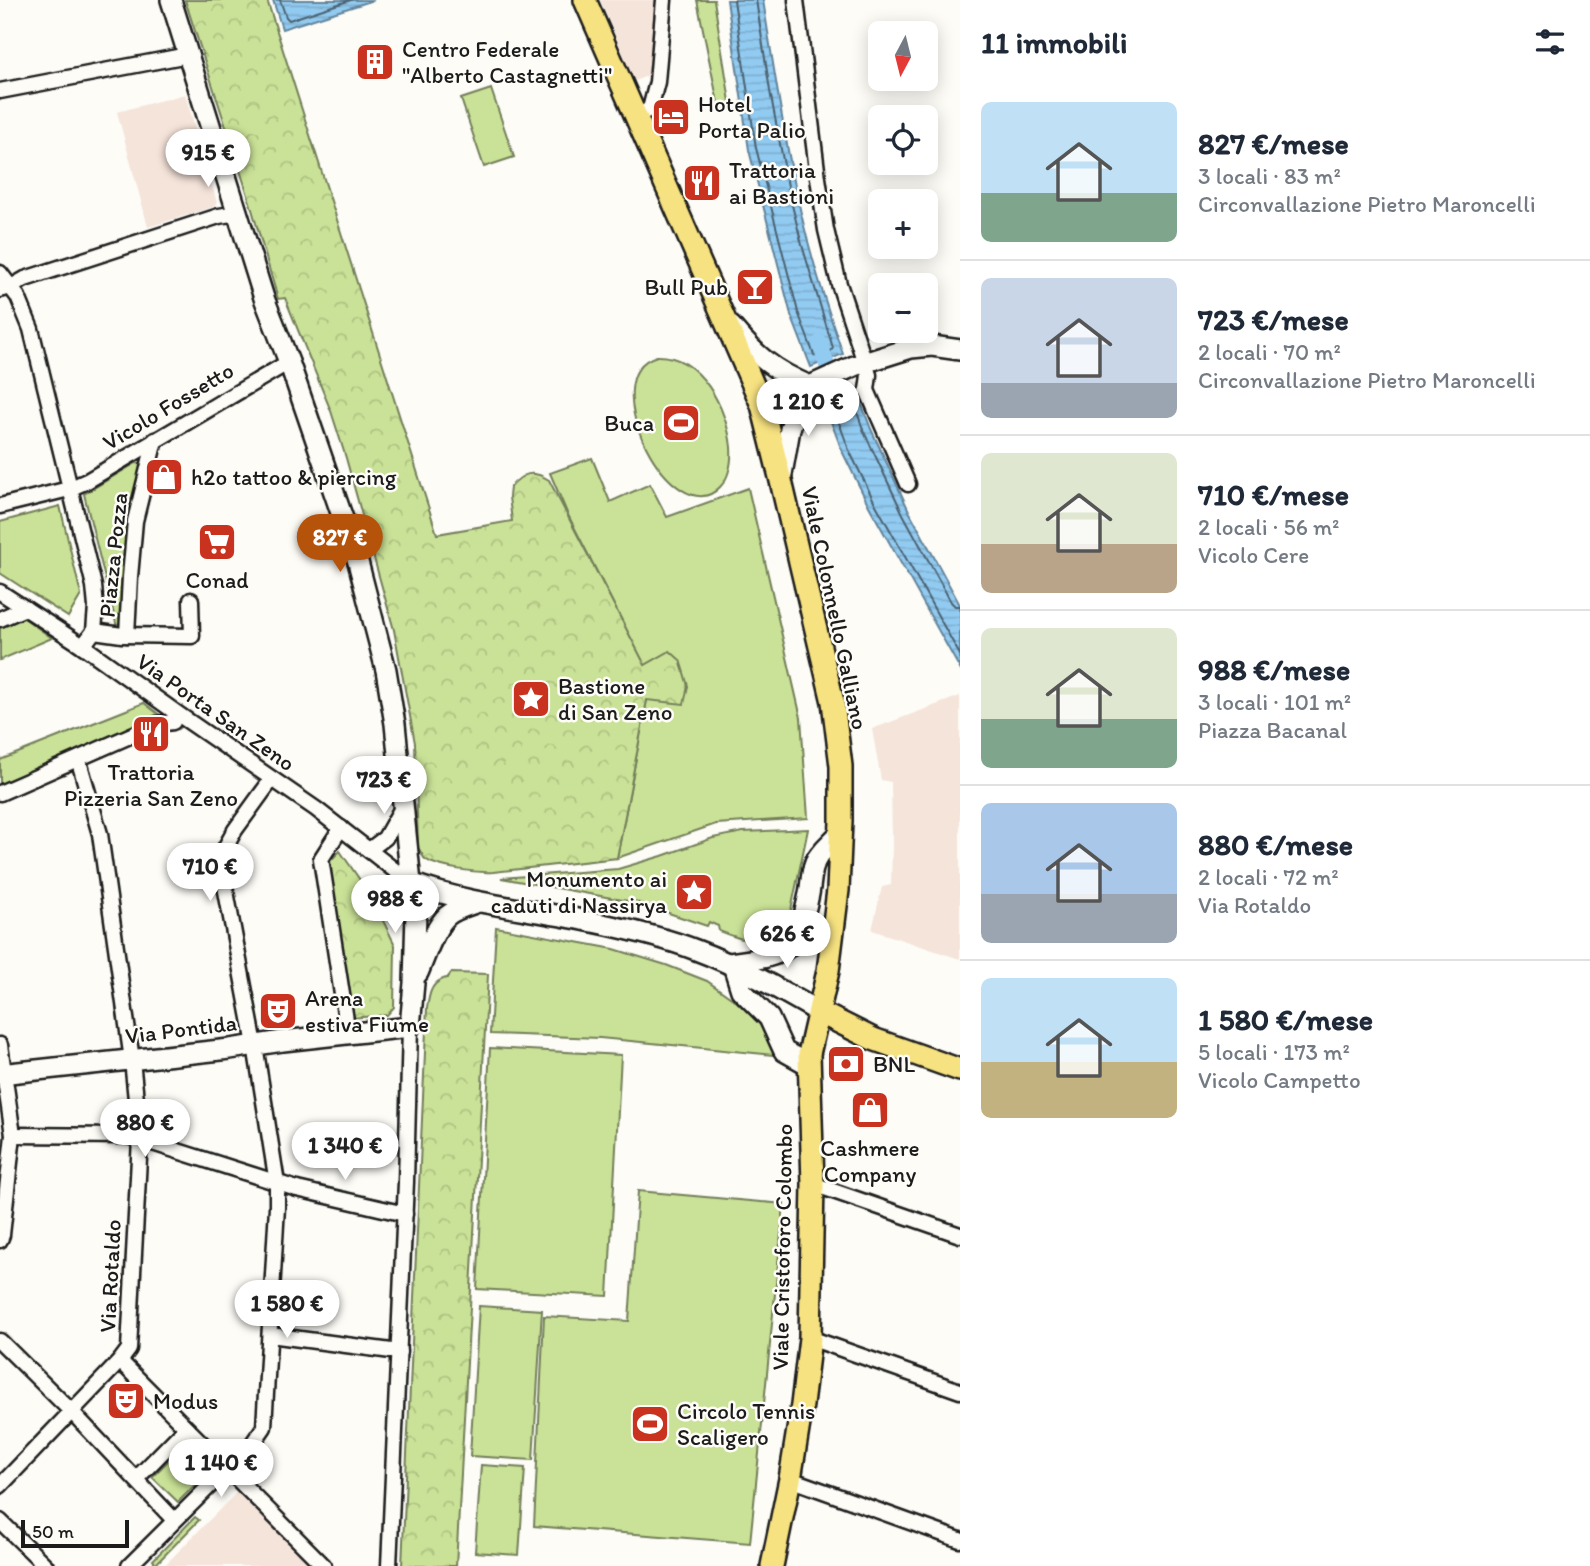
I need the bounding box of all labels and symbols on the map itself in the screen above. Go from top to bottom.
north arrow [868,21,938,91]
place label: Centro Federale "Alberto Castagnetti" [402,35,612,89]
building icon: Centro Federale "Alberto Castagnetti" [354,41,396,83]
place label: Hotel Porta Palio [698,90,806,144]
hotel icon: Hotel Porta Palio [650,96,692,138]
pin: 915 € [159,130,257,189]
place label: Trattoria ai Bastioni [729,156,834,210]
restaurant icon: Trattoria ai Bastioni [681,162,723,204]
bar icon: Bull Pub [734,266,776,308]
place label: Bull Pub [645,273,728,301]
street label: Vicolo Fossetto [97,356,239,456]
pin: 1 210 € [743,378,873,438]
sports icon: Buca [660,402,702,444]
place label: Buca [604,409,654,437]
shop icon: h2o tattoo & piercing [143,456,185,498]
place label: h2o tattoo & piercing [191,463,397,491]
street label: Viale Colonnello Galliano [796,484,874,732]
street label: Piazza Pozza [93,491,133,619]
pin: 827 € [291,514,389,574]
supermarket icon: Conad [196,521,238,563]
place label: Conad [185,566,249,594]
street label: Via Porta San Zeno [131,647,301,777]
place label: Bastione di San Zeno [558,672,672,726]
place icon: Bastione di San Zeno [510,678,552,720]
restaurant icon: Trattoria Pizzeria San Zeno [130,713,172,755]
pin: 723 € [335,756,433,816]
place label: Trattoria Pizzeria San Zeno [64,758,238,812]
pin: 710 € [161,844,259,903]
place label: Monumento ai caduti di Nassirya [491,865,667,919]
place icon: Monumento ai caduti di Nassirya [673,871,715,913]
pin: 988 € [346,876,444,935]
pin: 626 € [738,911,836,970]
place label: Arena estiva Fiume [305,984,429,1038]
theatre icon: Arena estiva Fiume [257,990,299,1032]
street label: Via Pontida [124,1008,238,1050]
bank icon: BNL [825,1043,867,1085]
place label: BNL [873,1050,915,1078]
shop icon: Cashmere Company [849,1089,891,1131]
pin: 880 € [96,1100,194,1159]
pin: 1 340 € [280,1122,410,1182]
street label: Viale Cristoforo Colombo [766,1123,798,1371]
place label: Cashmere Company [820,1134,920,1188]
street label: Via Rotaldo [93,1219,127,1333]
pin: 1 580 € [222,1280,352,1340]
theatre icon: Modus [105,1380,147,1422]
place label: Modus [153,1387,218,1415]
place label: Circolo Tennis Scaligero [677,1397,815,1451]
sports icon: Circolo Tennis Scaligero [629,1403,671,1445]
pin: 1 140 € [156,1440,286,1499]
scale bar [21,1517,130,1549]

